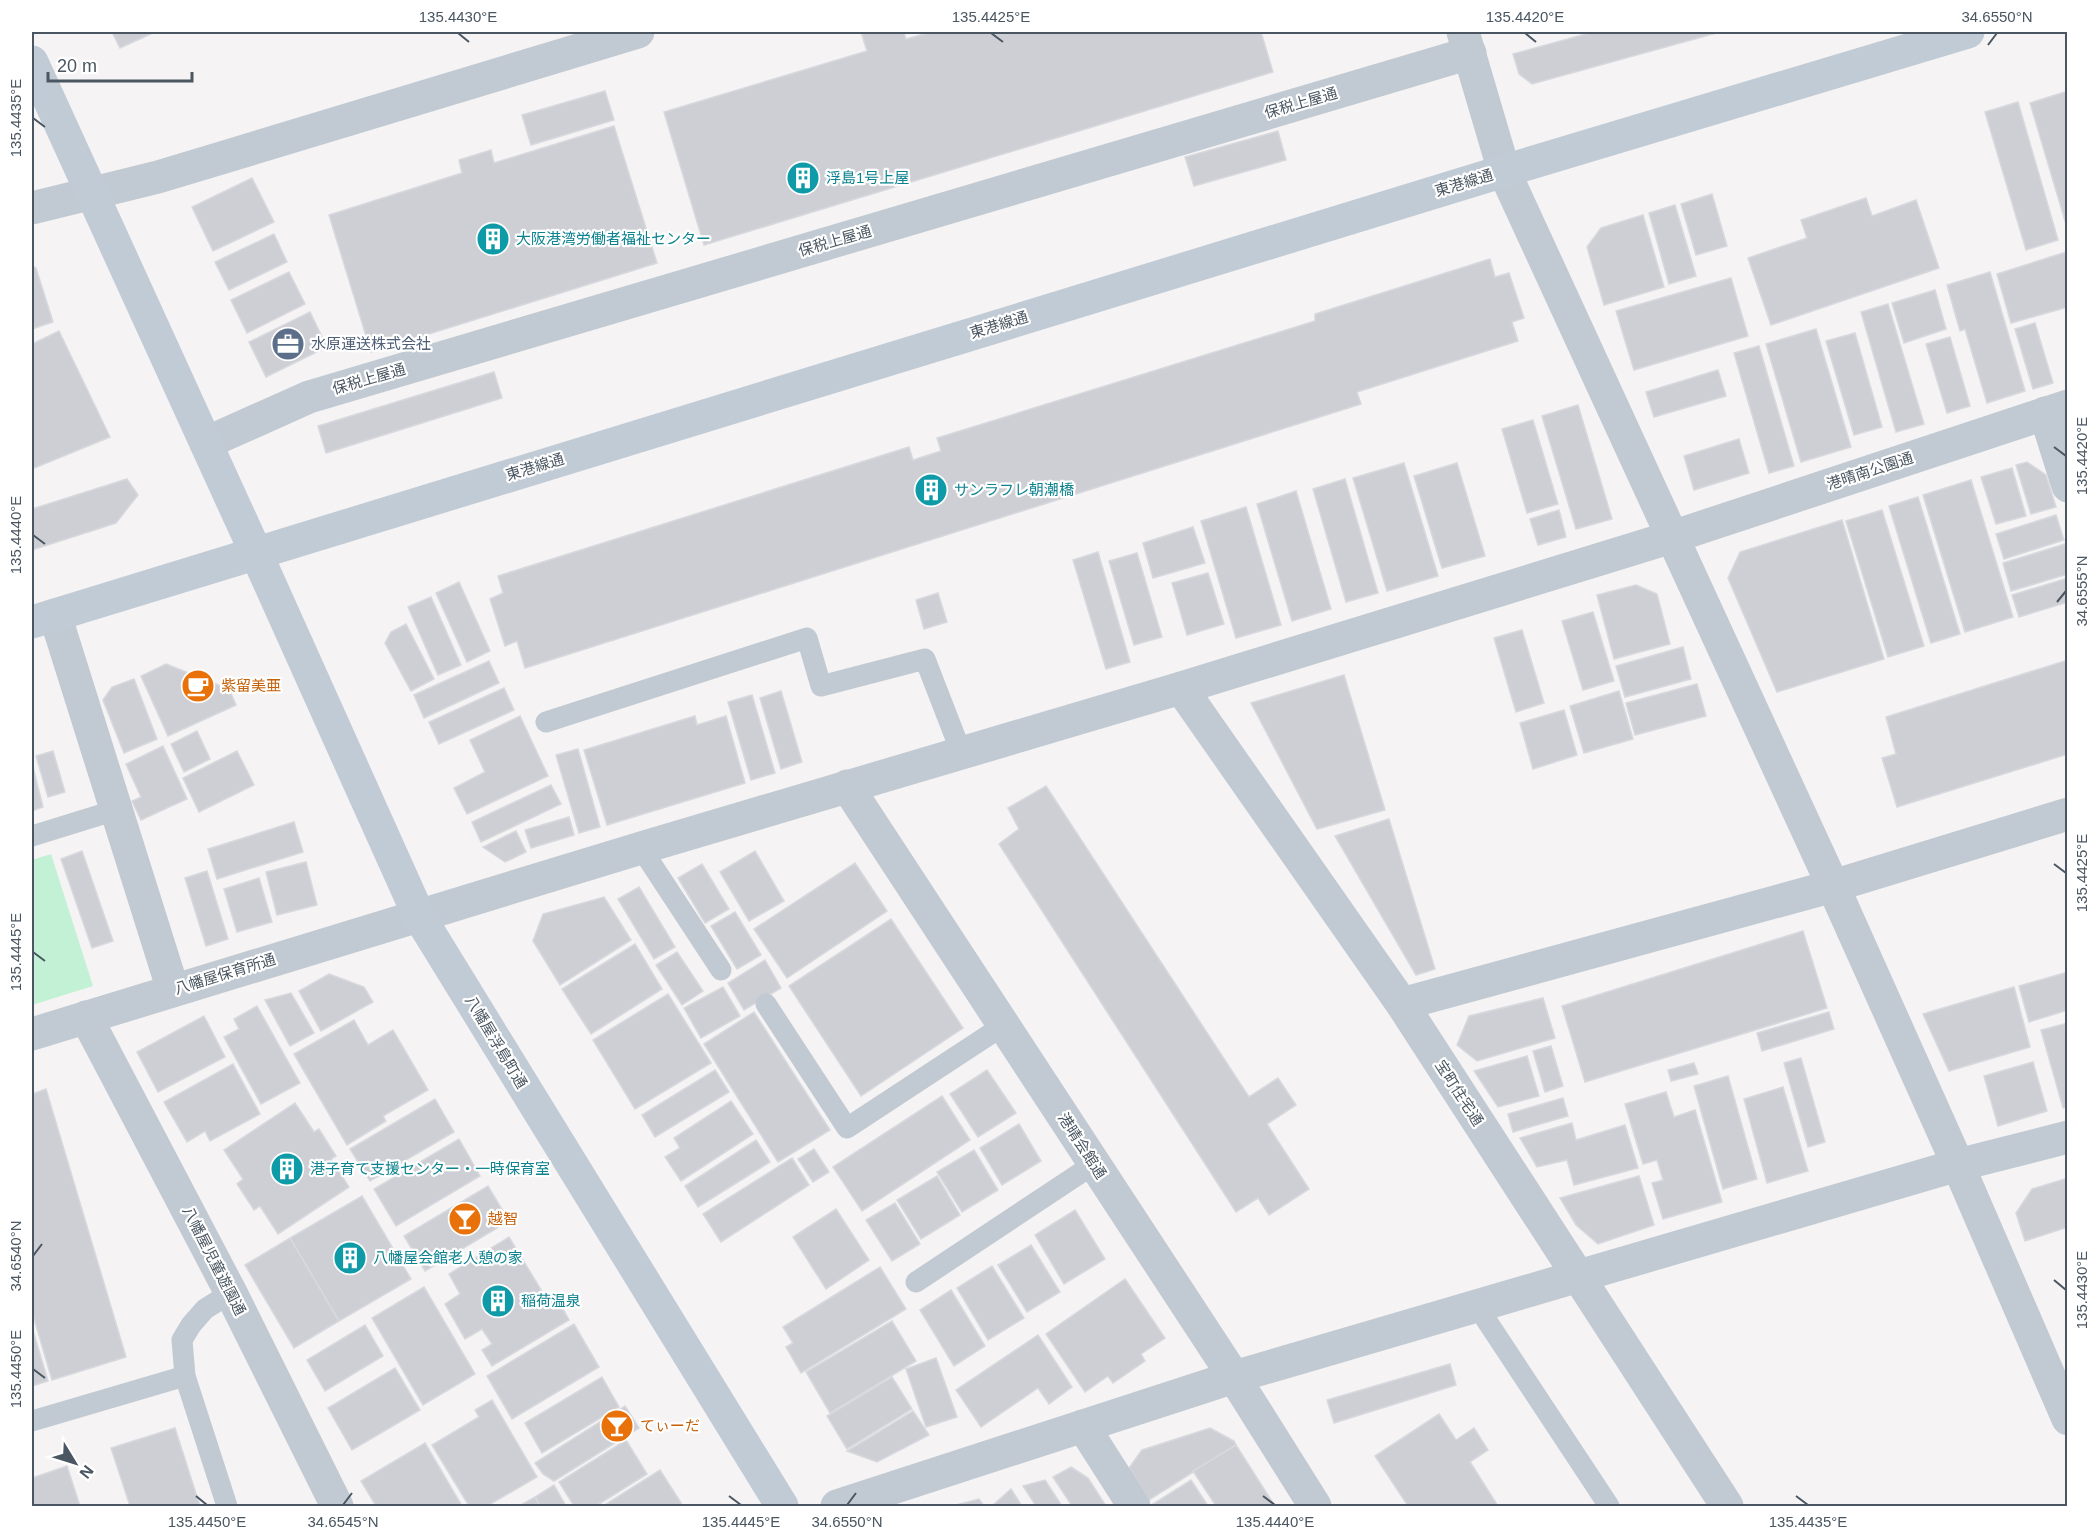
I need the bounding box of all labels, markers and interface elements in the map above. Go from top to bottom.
text: 135.4430°E [419,8,497,25]
text: 135.4425°E [952,8,1030,25]
text: 135.4420°E [1486,8,1564,25]
text: 34.6550°N [1961,8,2033,25]
scale bar [48,45,192,83]
text: 20 m [57,56,97,76]
text: 135.4435°E [7,79,24,157]
street label: 保税上屋通 [1262,84,1339,121]
building icon: 浮島1号上屋 [785,160,821,196]
street label: 東港線通 [1433,166,1495,199]
place label: 浮島1号上屋 [826,169,909,186]
building icon: 大阪港湾労働者福祉センター [475,221,511,257]
street label: 保税上屋通 [796,222,873,259]
place label: 大阪港湾労働者福祉センター [516,230,711,247]
street label: 東港線通 [968,308,1030,341]
office icon: 水原運送株式会社 [270,326,306,362]
place label: 水原運送株式会社 [311,335,431,352]
street label: 保税上屋通 [330,360,407,397]
text: 135.4420°E [2073,417,2090,495]
street label: 港晴南公園通 [1824,449,1915,493]
street label: 東港線通 [504,450,566,483]
building icon: サンラフレ朝潮橋 [913,472,949,508]
place label: サンラフレ朝潮橋 [954,481,1074,498]
text: 135.4440°E [7,496,24,574]
text: 34.6555°N [2073,555,2090,627]
cafe icon: 紫留美亜 [180,668,216,704]
place label: 紫留美亜 [221,677,281,694]
text: 135.4425°E [2073,834,2090,912]
text: 135.4445°E [7,913,24,991]
street label: 八幡屋保育所通 [172,950,278,997]
street label: 八幡屋浮島町通 [462,992,531,1091]
street label: 宝町住宅通 [1432,1057,1487,1129]
street label: 港晴会館通 [1055,1110,1110,1182]
building icon: 港子育て支援センター・一時保育室 [269,1151,305,1187]
place label: 港子育て支援センター・一時保育室 [310,1160,550,1177]
bar icon: 越智 [447,1201,483,1237]
street label: 八幡屋児童遊園通 [180,1203,249,1318]
place label: 越智 [487,1210,518,1227]
text: 34.6540°N [7,1220,24,1292]
building icon: 八幡屋会館老人憩の家 [332,1240,368,1276]
place label: 八幡屋会館老人憩の家 [373,1249,523,1266]
text: 135.4430°E [2073,1251,2090,1329]
building icon: 稲荷温泉 [480,1283,516,1319]
place label: 稲荷温泉 [521,1292,581,1309]
text: 135.4450°E [7,1330,24,1408]
bar icon: てぃーだ [599,1408,635,1444]
place label: てぃーだ [640,1417,700,1434]
north arrow [45,1433,105,1493]
text: N [76,1462,97,1482]
text: 135.4450°E [168,1513,246,1530]
text: 34.6545°N [307,1513,379,1530]
text: 135.4445°E [702,1513,780,1530]
text: 34.6550°N [811,1513,883,1530]
text: 135.4440°E [1236,1513,1314,1530]
text: 135.4435°E [1769,1513,1847,1530]

